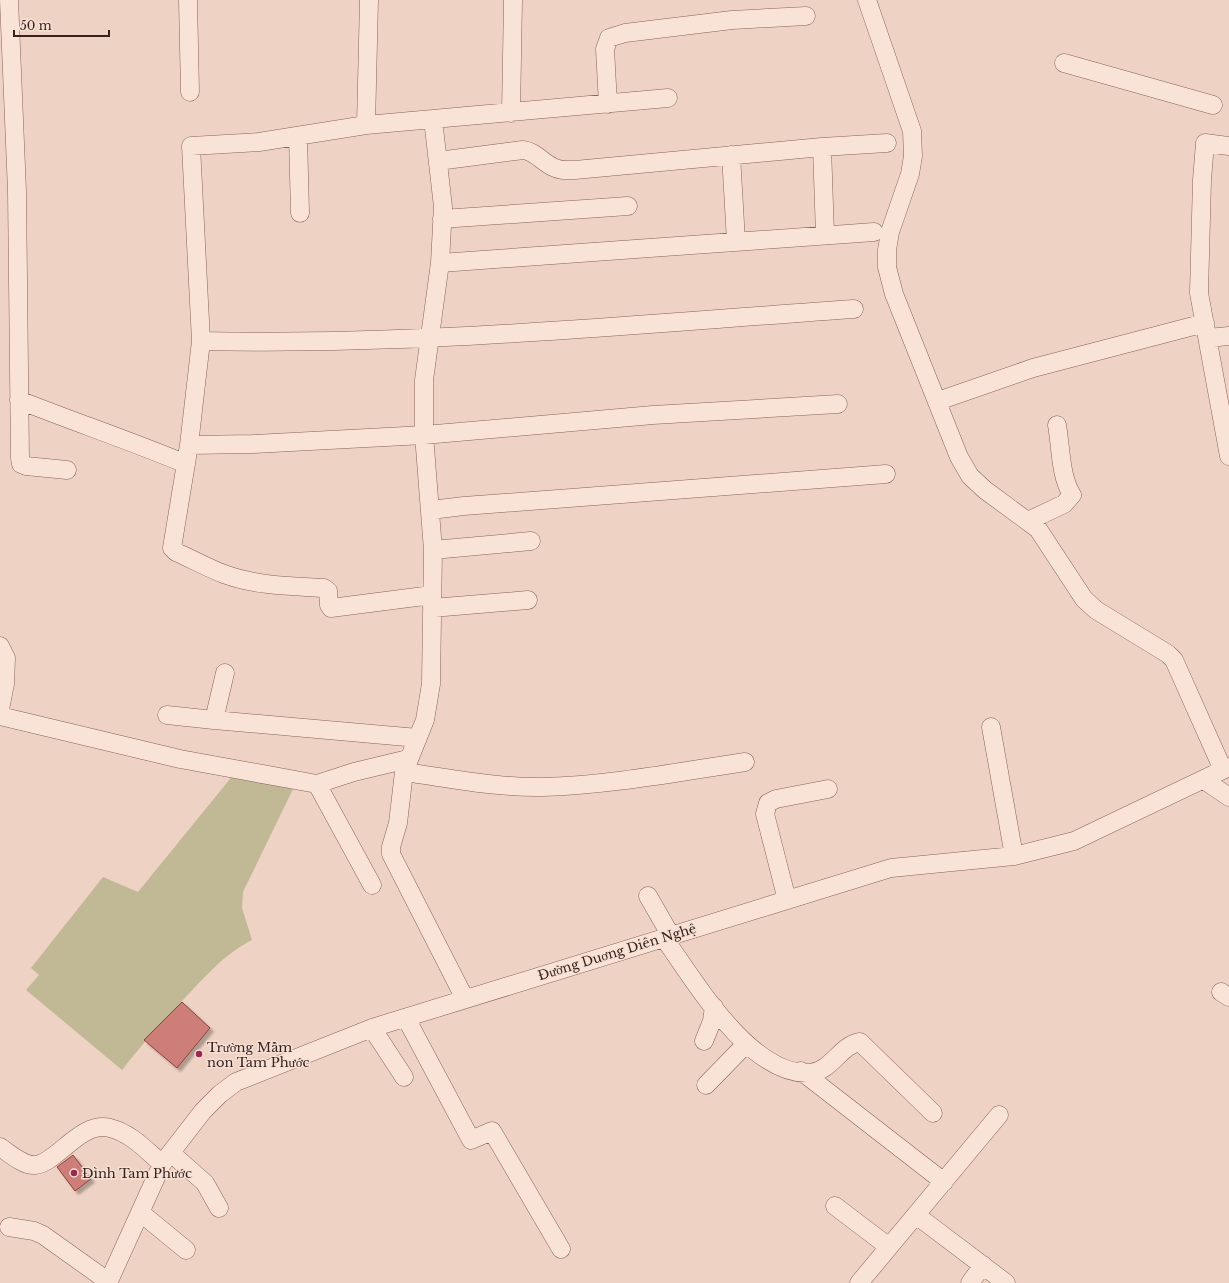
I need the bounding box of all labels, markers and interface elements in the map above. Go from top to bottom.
scale bar [14,12,109,38]
text: 50 m [20,18,52,33]
street label: Đường Duơng Diên Nghệ [536,920,698,984]
place label: Trường Mầm non Tam Phước [207,1039,310,1071]
marker: Trường Mầm non Tam Phước [194,1049,204,1059]
place label: Đình Tam Phước [82,1165,192,1182]
marker: Đình Tam Phước [69,1168,79,1178]

